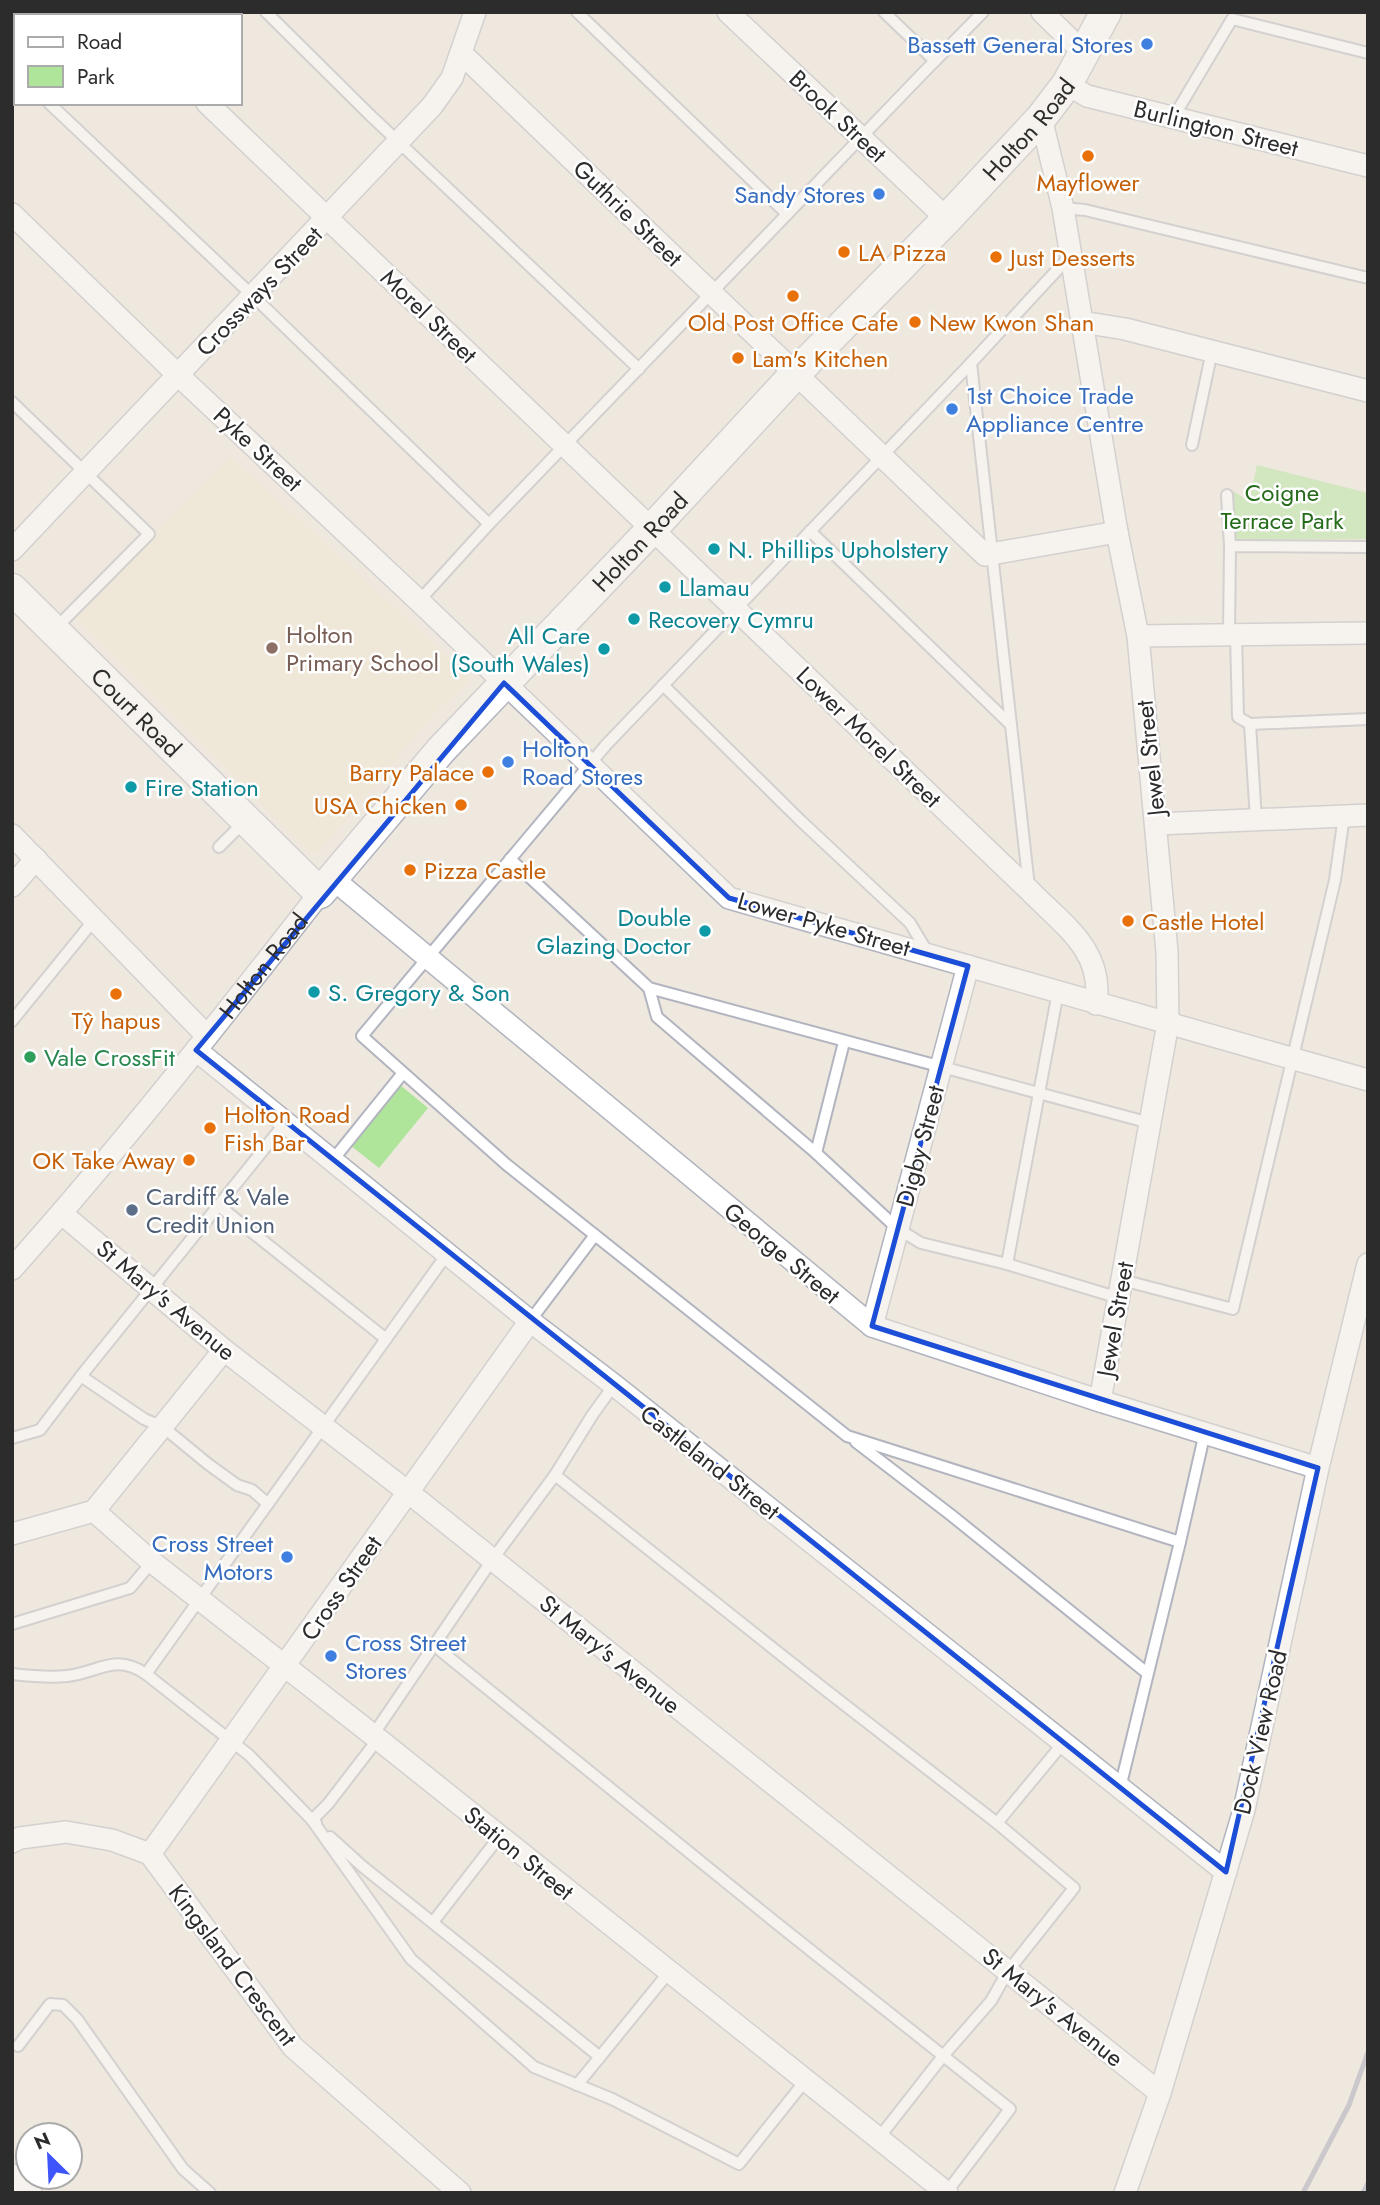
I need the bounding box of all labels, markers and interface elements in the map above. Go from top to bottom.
legend [14,14,242,105]
text: Road [77,27,122,57]
place label: Bassett General Stores [907,27,1133,62]
marker: Bassett General Stores [1139,36,1155,52]
street label: Brook Street [781,61,895,171]
text: Park [77,62,115,92]
street label: Holton Road [974,70,1083,188]
street label: Burlington Street [1130,91,1302,165]
marker: Mayflower [1080,148,1096,164]
street label: Guthrie Street [565,151,691,275]
place label: Mayflower [1036,165,1140,200]
place label: Sandy Stores [734,177,865,212]
marker: Sandy Stores [871,186,887,202]
street label: Crossways Street [188,218,330,364]
place label: LA Pizza [858,235,946,270]
place label: Just Desserts [1007,240,1135,275]
marker: LA Pizza [836,244,852,260]
marker: Just Desserts [988,249,1004,265]
street label: Morel Street [373,261,485,371]
marker: Old Post Office Cafe [785,288,801,304]
place label: Old Post Office Cafe [688,305,898,340]
place label: New Kwon Shan [929,305,1094,340]
marker: New Kwon Shan [907,314,923,330]
place label: Lam's Kitchen [752,341,888,376]
marker: Lam's Kitchen [730,350,746,366]
place label: 1st Choice Trade Appliance Centre [966,378,1144,441]
street label: Pyke Street [206,398,311,500]
marker: 1st Choice Trade Appliance Centre [944,401,960,417]
park label: Coigne Terrace Park [1221,475,1344,538]
street label: Holton Road [584,484,696,599]
place label: N. Phillips Upholstery [728,532,948,567]
marker: N. Phillips Upholstery [706,541,722,557]
place label: Llamau [679,570,750,605]
marker: Llamau [657,579,673,595]
place label: Recovery Cymru [648,602,814,637]
marker: Recovery Cymru [626,611,642,627]
place label: Holton Primary School [286,617,439,680]
place label: All Care (South Wales) [450,618,590,681]
marker: Holton Primary School [264,640,280,656]
marker: All Care (South Wales) [596,641,612,657]
street label: Lower Morel Street [788,658,950,816]
street label: Court Road [83,659,190,765]
street label: Jewel Street [1127,698,1174,821]
place label: Holton Road Stores [522,731,643,794]
marker: Holton Road Stores [500,754,516,770]
place label: Barry Palace [349,755,474,790]
marker: Barry Palace [480,764,496,780]
place label: Fire Station [145,770,259,805]
marker: Fire Station [123,779,139,795]
place label: USA Chicken [314,788,447,823]
marker: USA Chicken [453,797,469,813]
place label: Pizza Castle [424,853,546,888]
marker: Pizza Castle [402,862,418,878]
street label: Lower Pyke Street [734,883,915,965]
place label: Double Glazing Doctor [537,900,692,963]
place label: Castle Hotel [1142,904,1264,939]
street label: Holton Road [210,905,316,1026]
marker: Castle Hotel [1120,913,1136,929]
marker: Double Glazing Doctor [697,923,713,939]
place label: S. Gregory & Son [328,975,510,1010]
marker: S. Gregory & Son [306,984,322,1000]
marker: Tŷ hapus [108,986,124,1002]
place label: Tŷ hapus [71,1003,161,1038]
place label: Vale CrossFit [44,1040,175,1075]
marker: Vale CrossFit [22,1049,38,1065]
street label: Digby Street [887,1081,953,1211]
place label: Holton Road Fish Bar [224,1097,350,1160]
marker: Holton Road Fish Bar [202,1120,218,1136]
place label: OK Take Away [32,1143,175,1178]
marker: OK Take Away [181,1152,197,1168]
place label: Cardiff & Vale Credit Union [146,1179,289,1242]
street label: George Street [716,1194,848,1312]
marker: Cardiff & Vale Credit Union [124,1202,140,1218]
street label: St Mary's Avenue [89,1231,243,1369]
street label: Jewel Street [1087,1259,1142,1382]
street label: Castleland Street [633,1396,788,1528]
place label: Cross Street Motors [152,1526,273,1589]
street label: Cross Street [292,1528,390,1648]
marker: Cross Street Motors [279,1549,295,1565]
street label: St Mary's Avenue [532,1586,688,1722]
place label: Cross Street Stores [345,1625,466,1688]
street label: Dock View Road [1224,1646,1296,1818]
marker: Cross Street Stores [323,1648,339,1664]
street label: Station Street [456,1798,582,1908]
street label: Kingsland Crescent [160,1877,306,2054]
street label: St Mary's Avenue [975,1939,1131,2075]
north arrow [14,2121,84,2191]
text: N [30,2126,55,2156]

